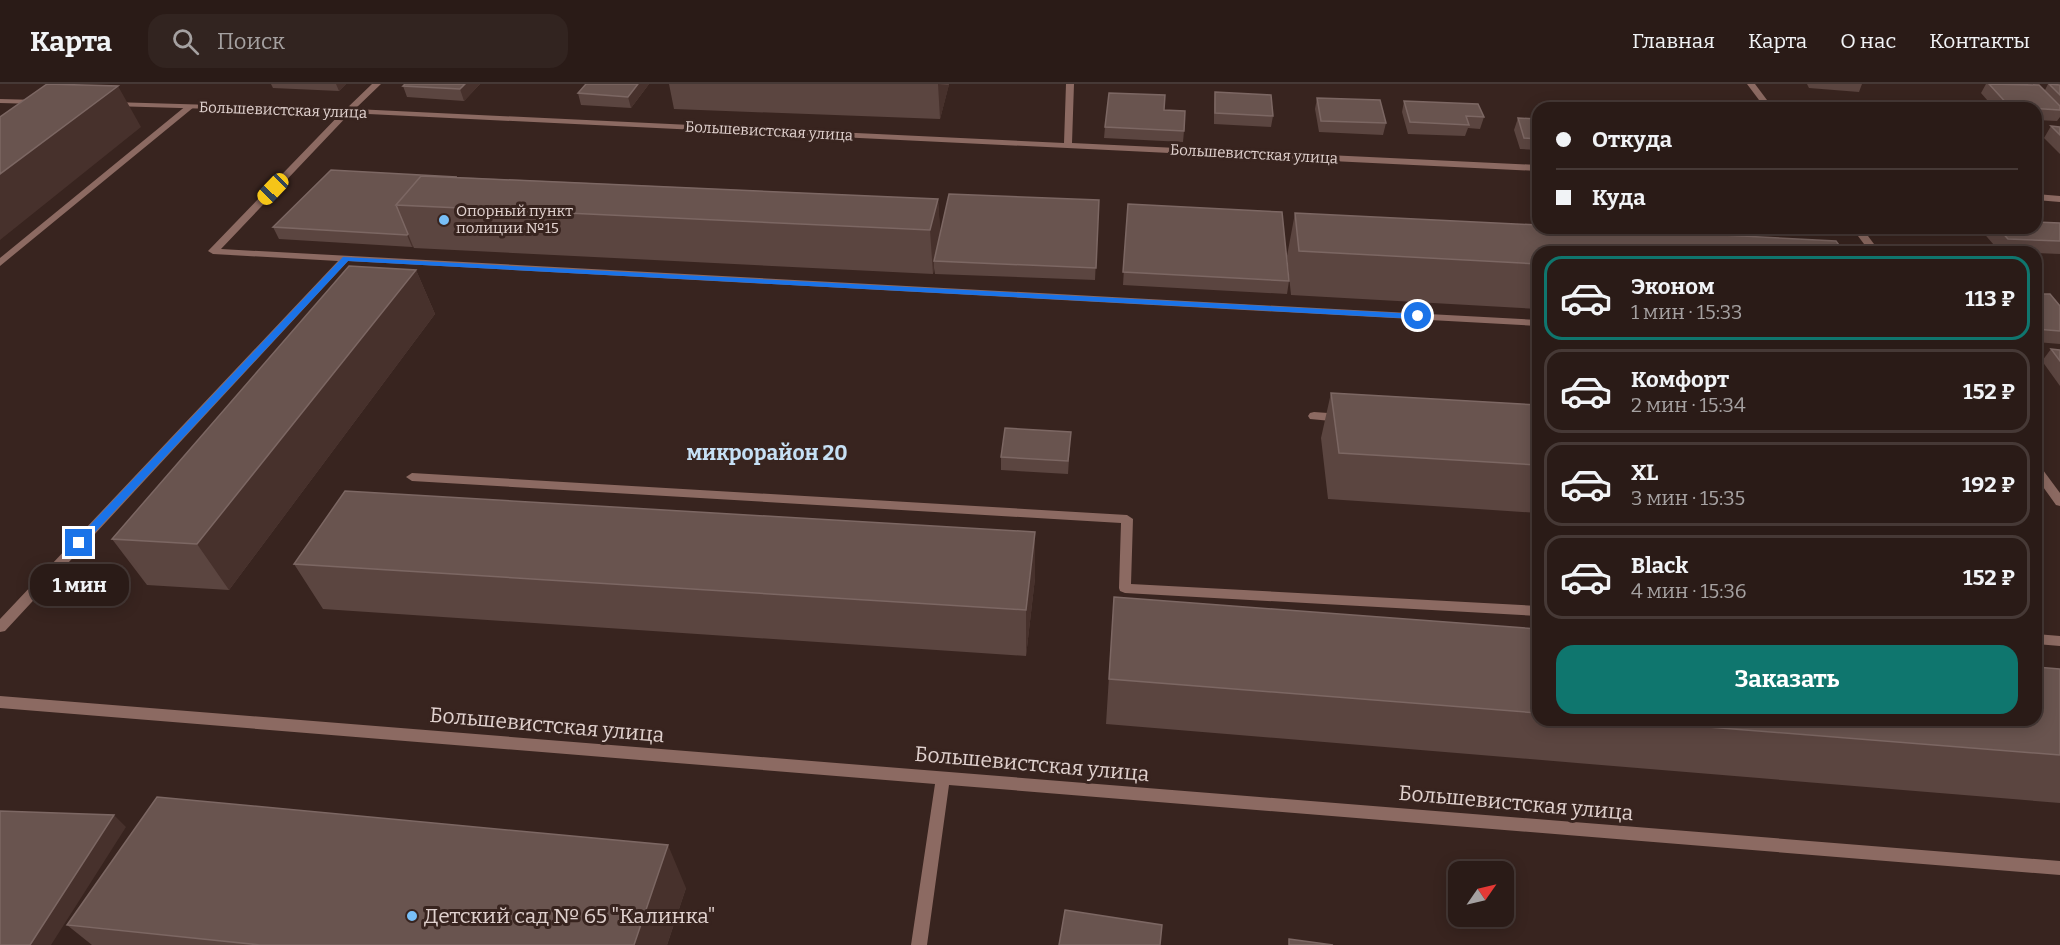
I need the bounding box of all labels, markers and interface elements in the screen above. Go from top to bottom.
search box [148,14,568,68]
text: Карта [30,25,112,58]
icon: search [169,25,202,58]
text: Поиск [217,28,285,55]
text: Главная [1632,28,1715,54]
text: Карта [1748,28,1807,54]
text: О нас [1840,28,1896,54]
text: Контакты [1929,28,2030,54]
street label: Большевистская улица [199,98,367,122]
street label: Большевистская улица [685,118,853,144]
text: Откуда [1592,126,1672,153]
street label: Большевистская улица [1170,141,1338,167]
car [254,170,292,208]
text: Куда [1592,184,1646,211]
place label: Опорный пункт полиции №15 [456,202,573,237]
marker: Опорный пункт полиции №15 [437,213,451,227]
icon: car [1559,271,1613,325]
text: Эконом [1631,273,1714,300]
text: 113 ₽ [1965,285,2015,312]
text: 1 мин · 15:33 [1631,300,1742,324]
route start [1404,302,1431,329]
icon: car [1559,364,1613,418]
text: Комфорт [1631,366,1729,393]
text: 152 ₽ [1963,378,2015,405]
text: 2 мин · 15:34 [1631,393,1746,417]
district label: микрорайон 20 [686,440,848,466]
icon: car [1559,457,1613,511]
text: XL [1631,459,1658,486]
text: 192 ₽ [1962,471,2015,498]
text: 3 мин · 15:35 [1631,486,1745,510]
route end [65,529,92,556]
icon: car [1559,550,1613,604]
text: Black [1631,552,1688,579]
callout: 1 мин [29,564,128,606]
text: 152 ₽ [1963,564,2015,591]
text: 1 мин [52,573,107,597]
text: 4 мин · 15:36 [1631,579,1747,603]
button: Заказать [1556,645,2018,714]
street label: Большевистская улица [429,702,666,748]
street label: Большевистская улица [914,741,1151,787]
street label: Большевистская улица [1398,780,1635,826]
north arrow [1448,861,1514,927]
map controls [1448,861,1514,927]
place label: Детский сад № 65 "Калинка" [424,903,716,929]
marker: Детский сад № 65 "Калинка" [405,909,419,923]

